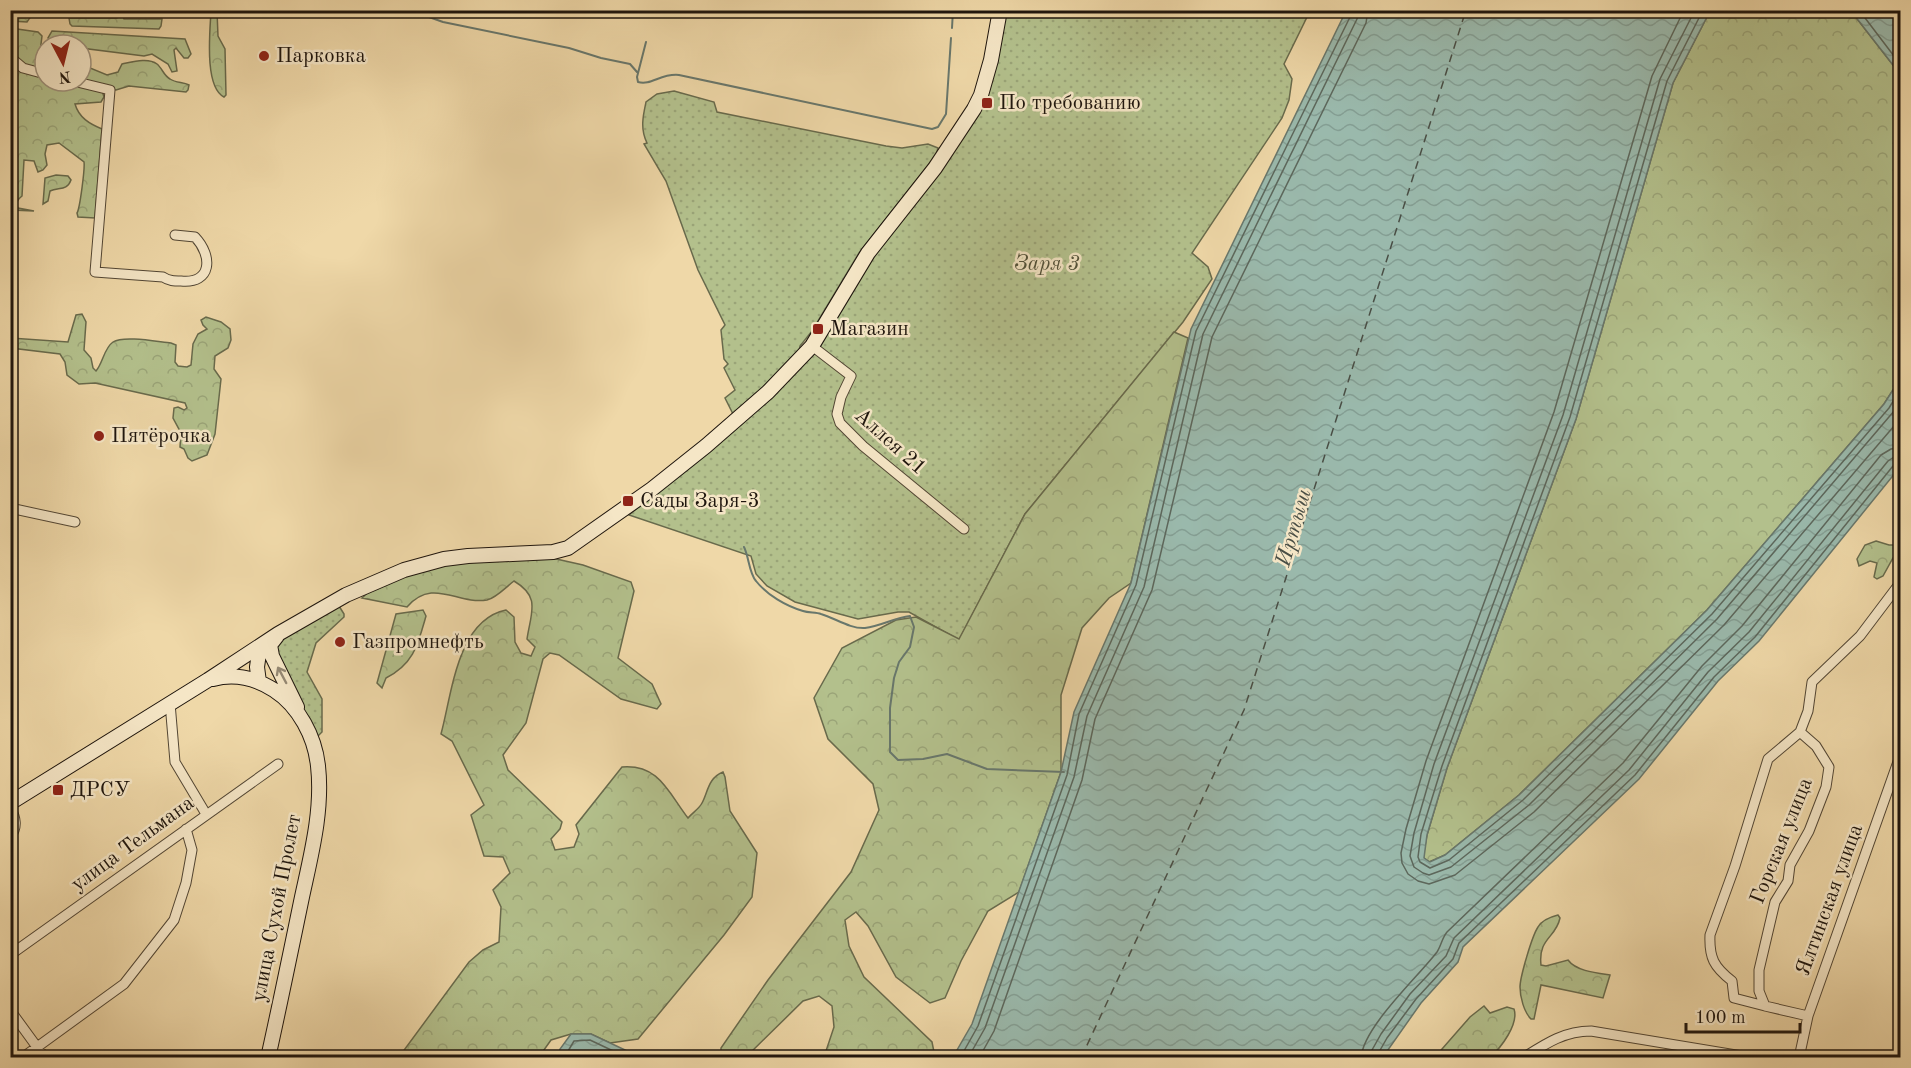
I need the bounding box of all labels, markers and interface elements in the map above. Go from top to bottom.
north arrow [33,33,93,93]
place label: Парковка [276,46,366,67]
marker: Парковка [257,49,271,63]
text: N [57,67,72,85]
place label: По требованию [999,93,1140,114]
marker: По требованию [980,96,994,110]
park label: Заря 3 [1014,253,1080,275]
place label: Магазин [830,319,909,340]
marker: Магазин [811,322,825,336]
street label: Аллея 21 [850,405,930,479]
place label: Пятёрочка [111,426,211,447]
marker: Пятёрочка [92,429,106,443]
water label: Иртыш [1272,486,1316,570]
place label: Сады Заря-3 [640,491,760,512]
marker: Сады Заря-3 [621,494,635,508]
place label: Газпромнефть [352,632,484,653]
marker: Газпромнефть [333,635,347,649]
one-way arrow [276,667,288,684]
street label: Горская улица [1747,775,1817,907]
place label: ДРСУ [70,780,130,801]
marker: ДРСУ [51,783,65,797]
street label: улица Тельмана [68,792,198,896]
street label: улица Сухой Пролет [248,812,306,1004]
street label: Ялтинская улица [1793,821,1867,979]
scale bar [1686,996,1800,1034]
text: 100 m [1695,1009,1746,1027]

